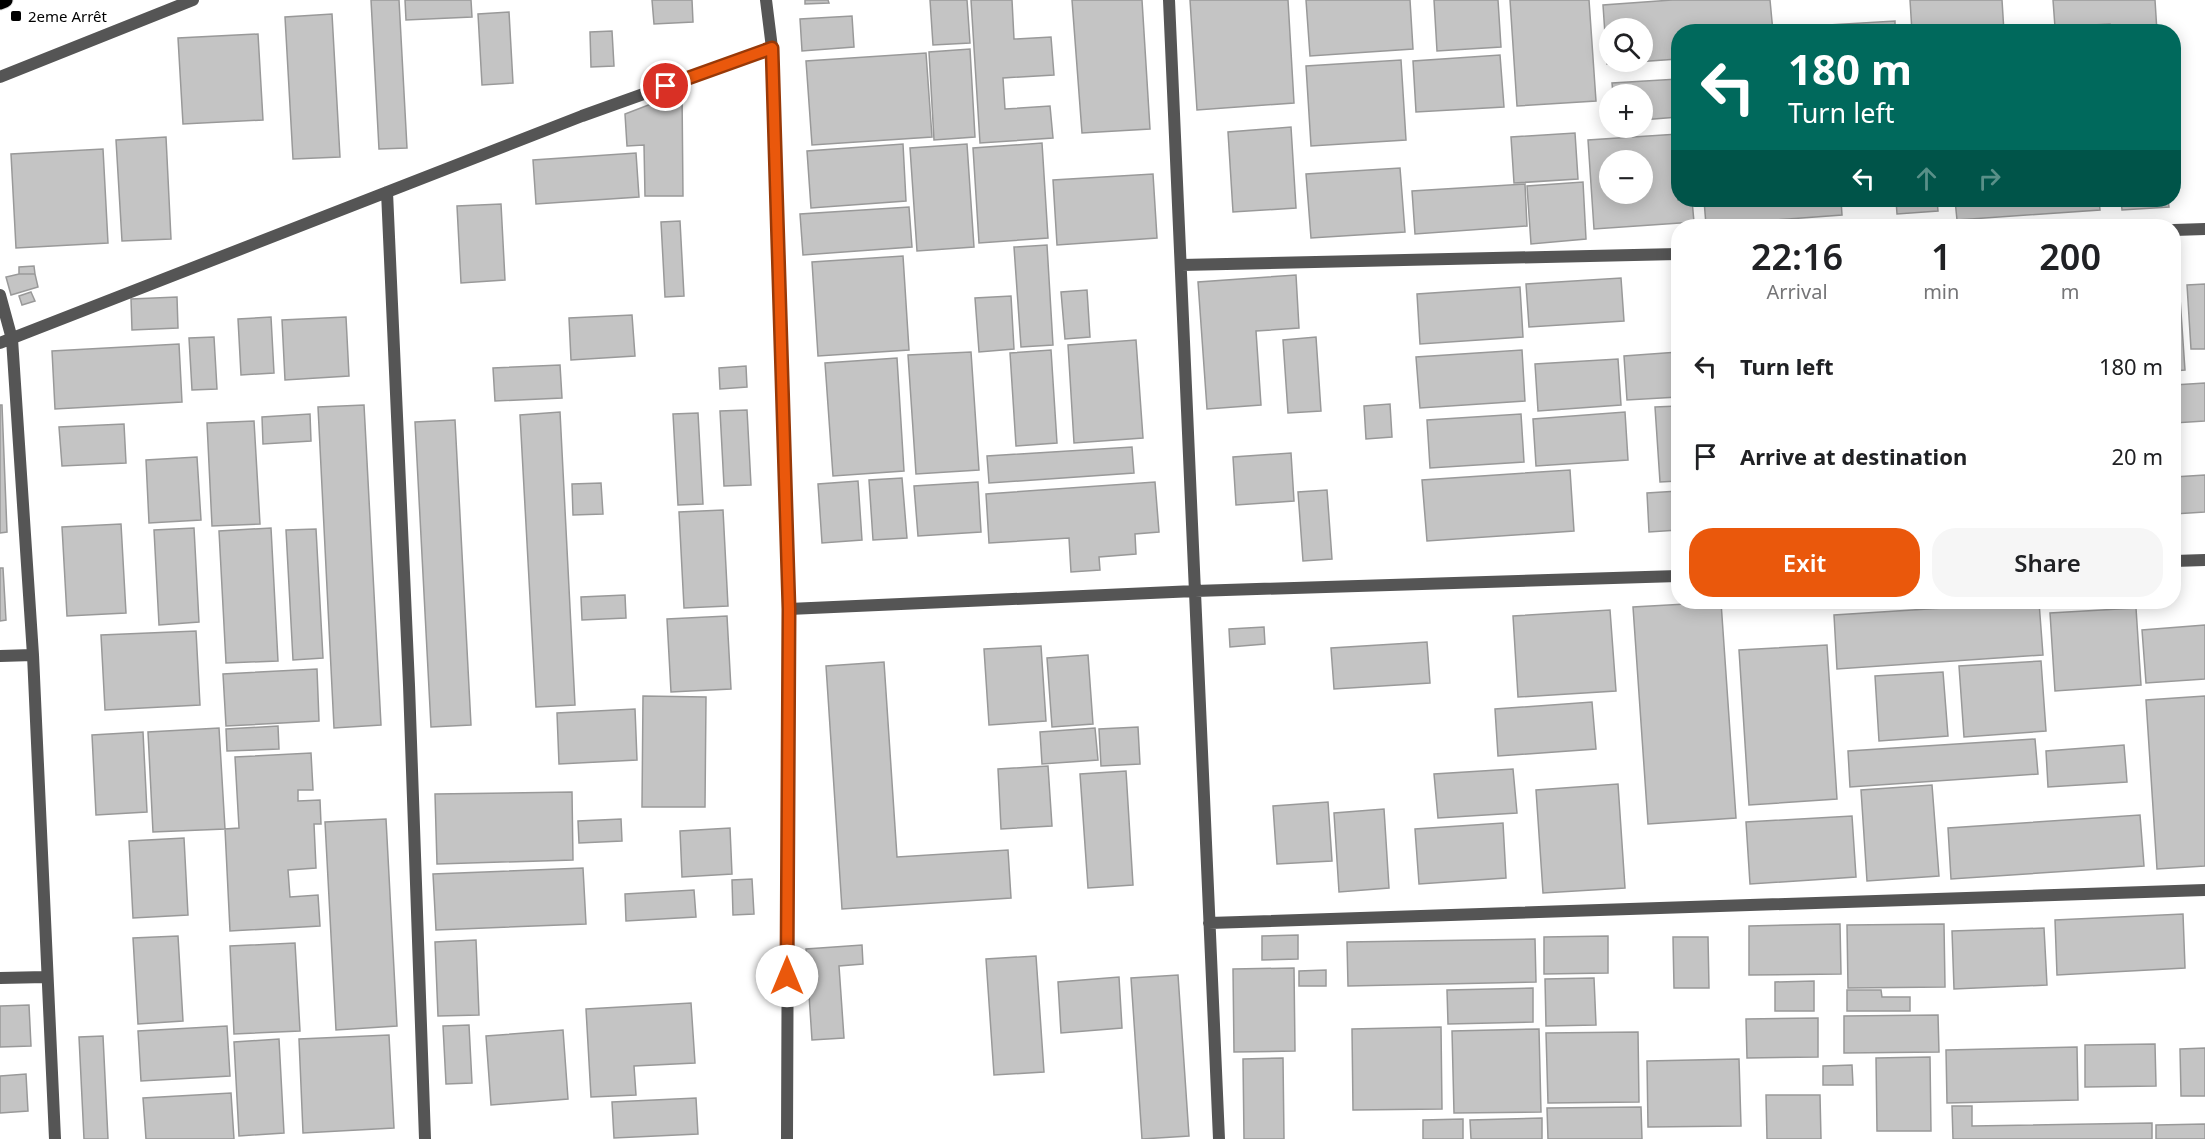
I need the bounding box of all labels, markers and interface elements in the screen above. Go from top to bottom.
place label: 2eme Arrêt [28,6,108,26]
marker: 2eme Arrêt [9,9,23,23]
map controls [1599,18,1653,204]
button: search [1599,18,1653,72]
text: 180 m [1788,40,1912,97]
icon: left [1689,48,1767,126]
pin [640,60,691,111]
icon: arrive [649,69,682,102]
button: + [1599,84,1653,138]
text: Turn left [1788,94,1894,131]
button: − [1599,150,1653,204]
icon: left [1847,162,1880,195]
icon: ahead [1910,162,1943,195]
icon: right [1973,162,2006,195]
text: 22:16 [1751,232,1843,281]
text: 1 [1931,232,1952,281]
text: 200 [2039,232,2101,281]
text: Arrival [1767,278,1828,305]
text: min [1923,278,1959,305]
text: m [2061,278,2080,305]
icon: left [1689,350,1722,383]
text: Turn left [1740,351,1834,381]
text: 180 m [2099,351,2163,381]
icon: arrive [1689,440,1722,473]
text: Arrive at destination [1740,441,1967,471]
text: 20 m [2112,441,2163,471]
button: Exit [1689,528,1920,597]
button: Share [1932,528,2163,597]
position arrow [755,944,819,1008]

